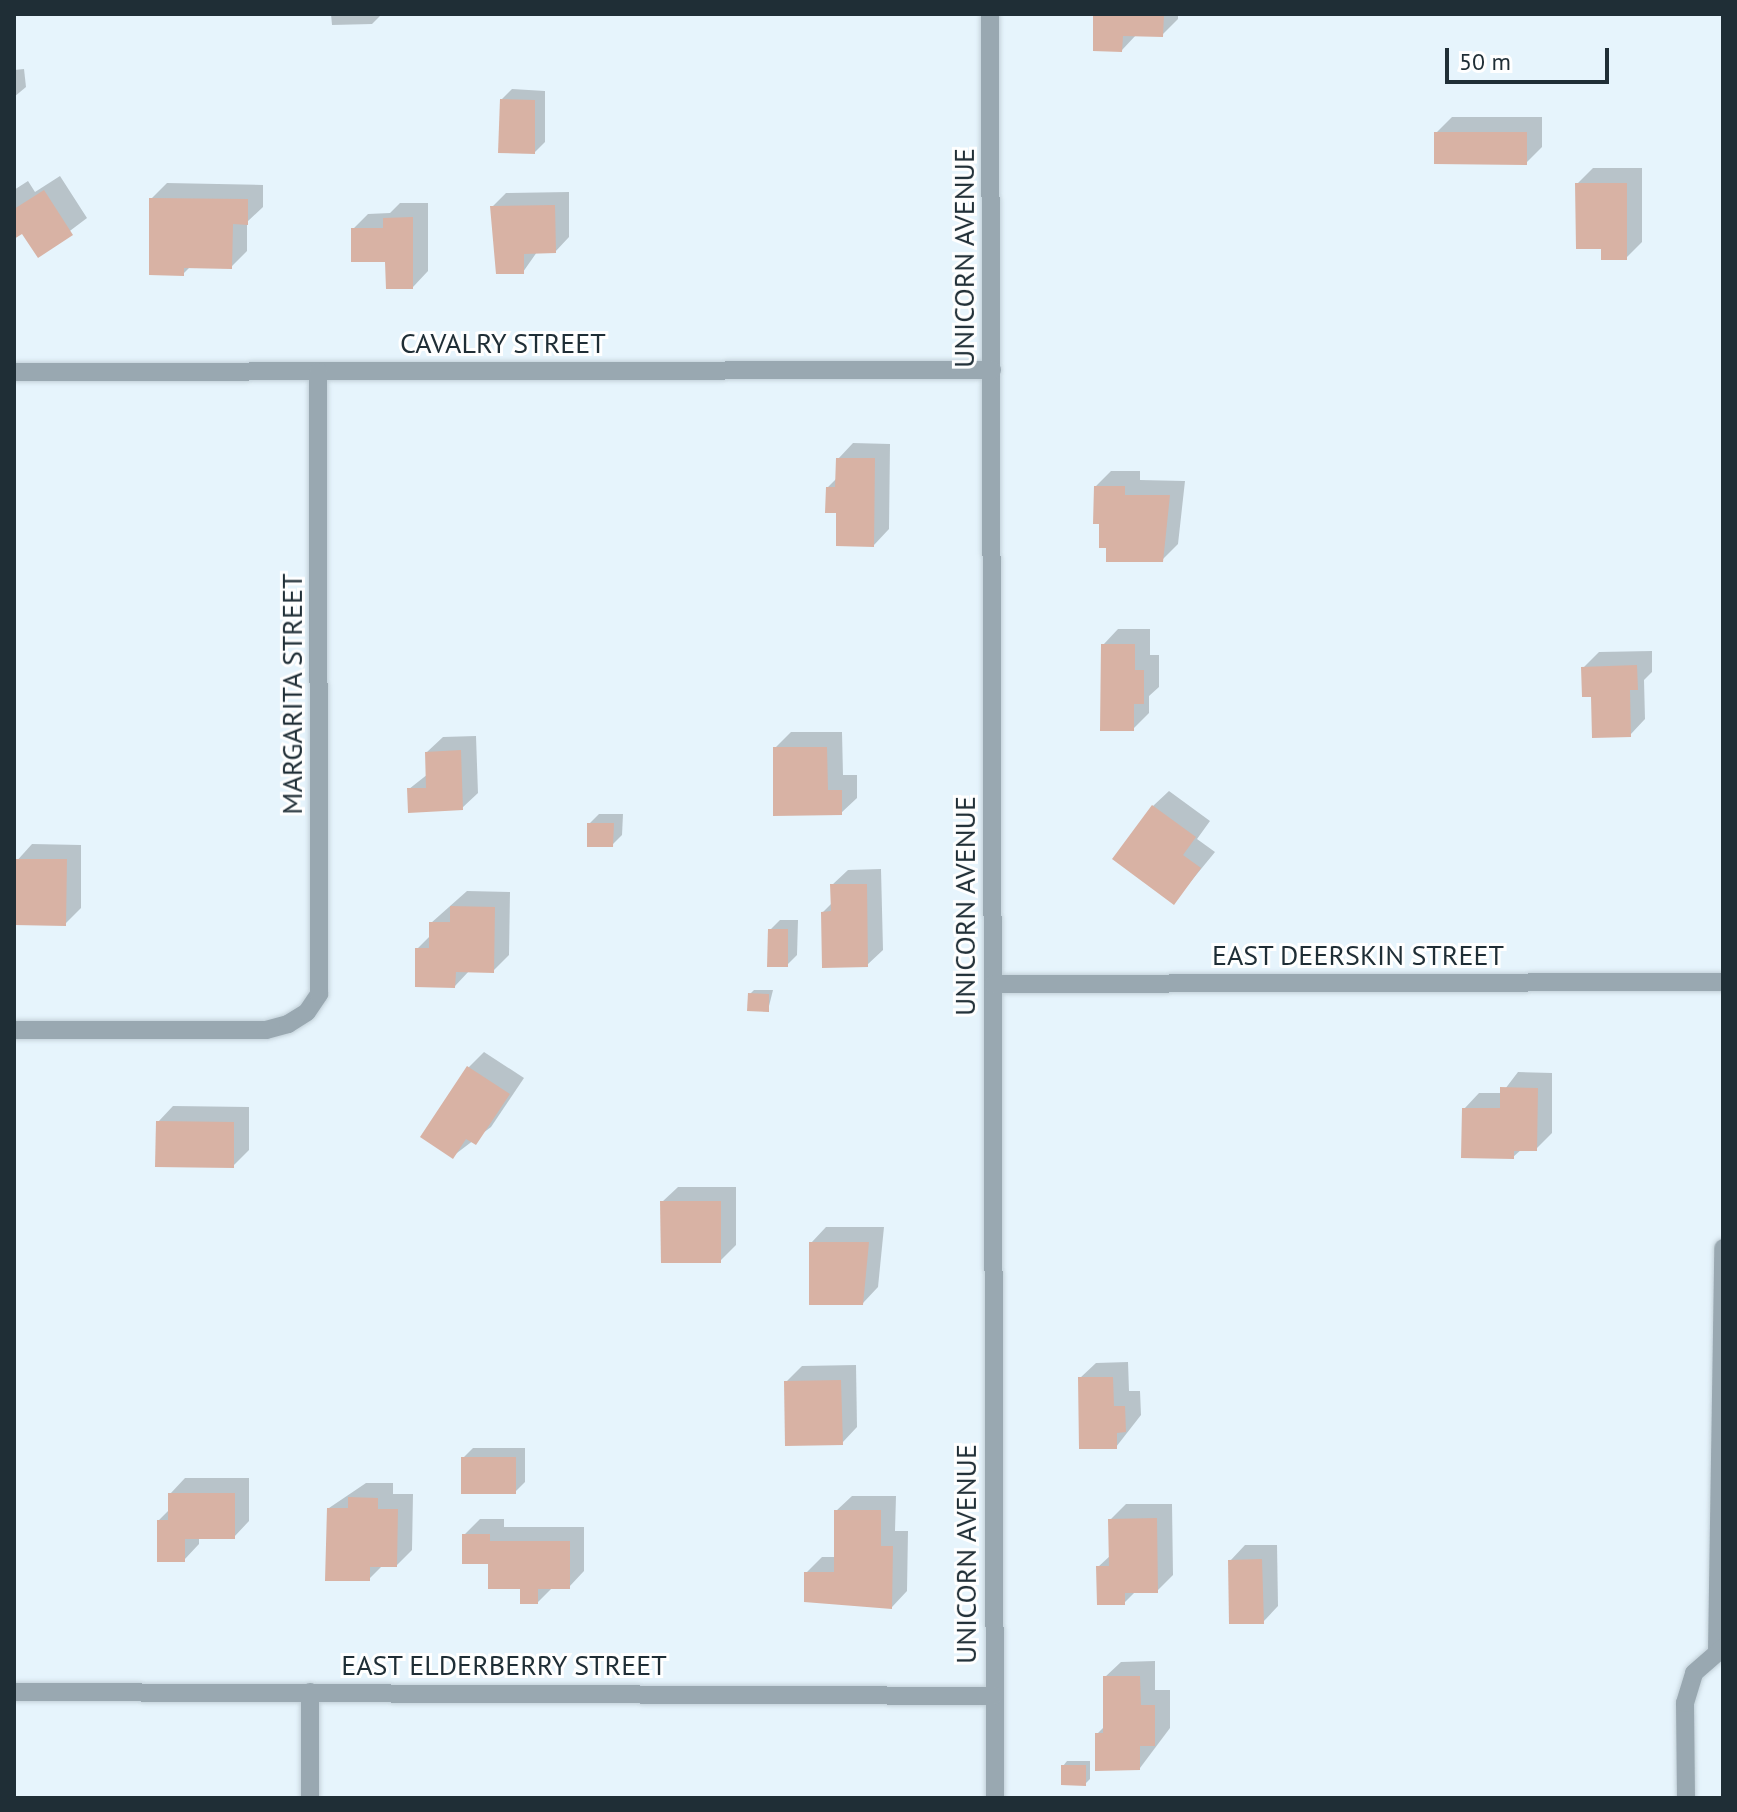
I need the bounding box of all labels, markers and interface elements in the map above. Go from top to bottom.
scale bar [1449,32,1613,82]
text: 50 m [1459,46,1511,77]
street label: UNICORN AVENUE [947,148,981,368]
street label: CAVALRY STREET [400,326,606,360]
street label: MARGARITA STREET [275,573,309,815]
street label: UNICORN AVENUE [948,796,982,1016]
street label: EAST DEERSKIN STREET [1211,938,1505,972]
street label: UNICORN AVENUE [949,1444,983,1664]
street label: EAST ELDERBERRY STREET [340,1648,668,1682]

